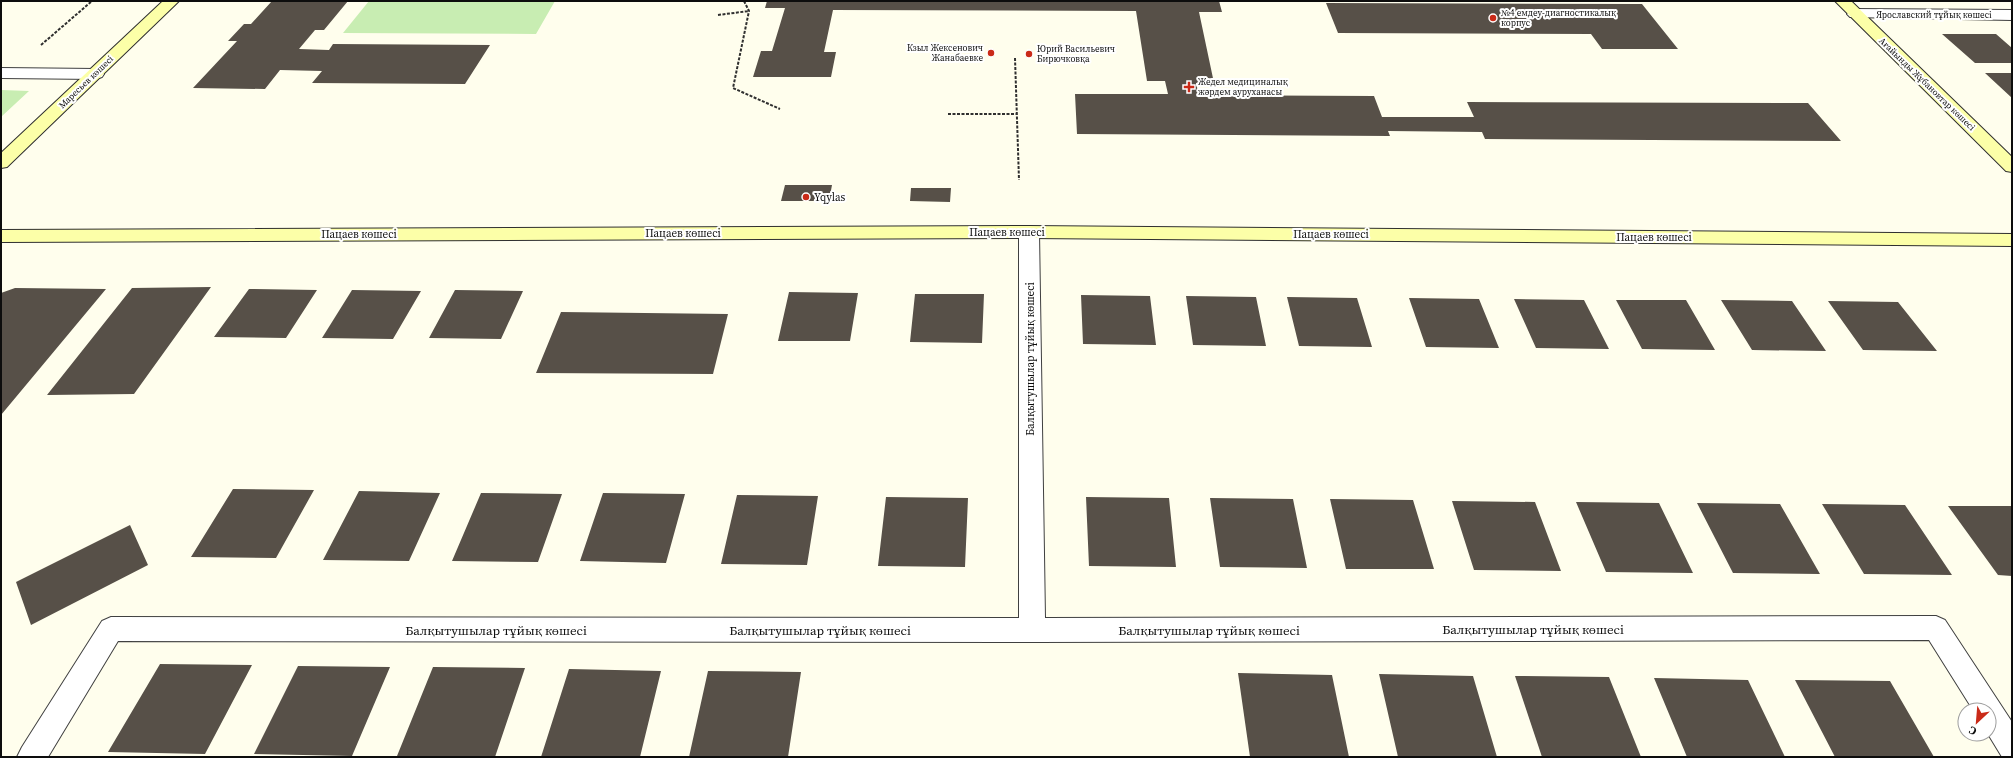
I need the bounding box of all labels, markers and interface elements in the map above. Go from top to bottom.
place label: №4 емдеу-диагностикалық корпус [1501,7,1616,29]
street label: Ярославский тұйық көшесі [1876,9,1992,21]
marker: №4 емдеу-диагностикалық корпус [1488,13,1498,23]
street label: Ағайынды Жұбановтар көшесі [1876,35,1978,133]
place label: Кзыл Жексенович Жанабаевке [907,42,983,64]
place label: Юрий Васильевич Бирючковқа [1037,43,1115,65]
marker: Кзыл Жексенович Жанабаевке [986,48,996,58]
marker: Юрий Васильевич Бирючковқа [1024,49,1034,59]
street label: Маресьев көшесі [56,53,116,111]
place label: Жедел медициналық жәрдем ауруханасы [1198,76,1288,98]
marker: Жедел медициналық жәрдем ауруханасы [1183,81,1195,93]
place label: Yqylas [814,190,845,205]
marker: Yqylas [801,192,811,202]
street label: Пацаев көшесі [969,225,1045,240]
street label: Пацаев көшесі [645,226,721,241]
street label: Пацаев көшесі [321,227,397,242]
street label: Пацаев көшесі [1293,227,1369,242]
street label: Пацаев көшесі [1616,230,1692,245]
street label: Балқытушылар тұйық көшесі [1023,282,1038,436]
street label: Балқытушылар тұйық көшесі [1442,621,1624,638]
street label: Балқытушылар тұйық көшесі [405,622,587,639]
street label: Балқытушылар тұйық көшесі [729,622,911,639]
street label: Балқытушылар тұйық көшесі [1118,622,1300,639]
north arrow [1957,702,1997,742]
text: С [1966,722,1979,739]

